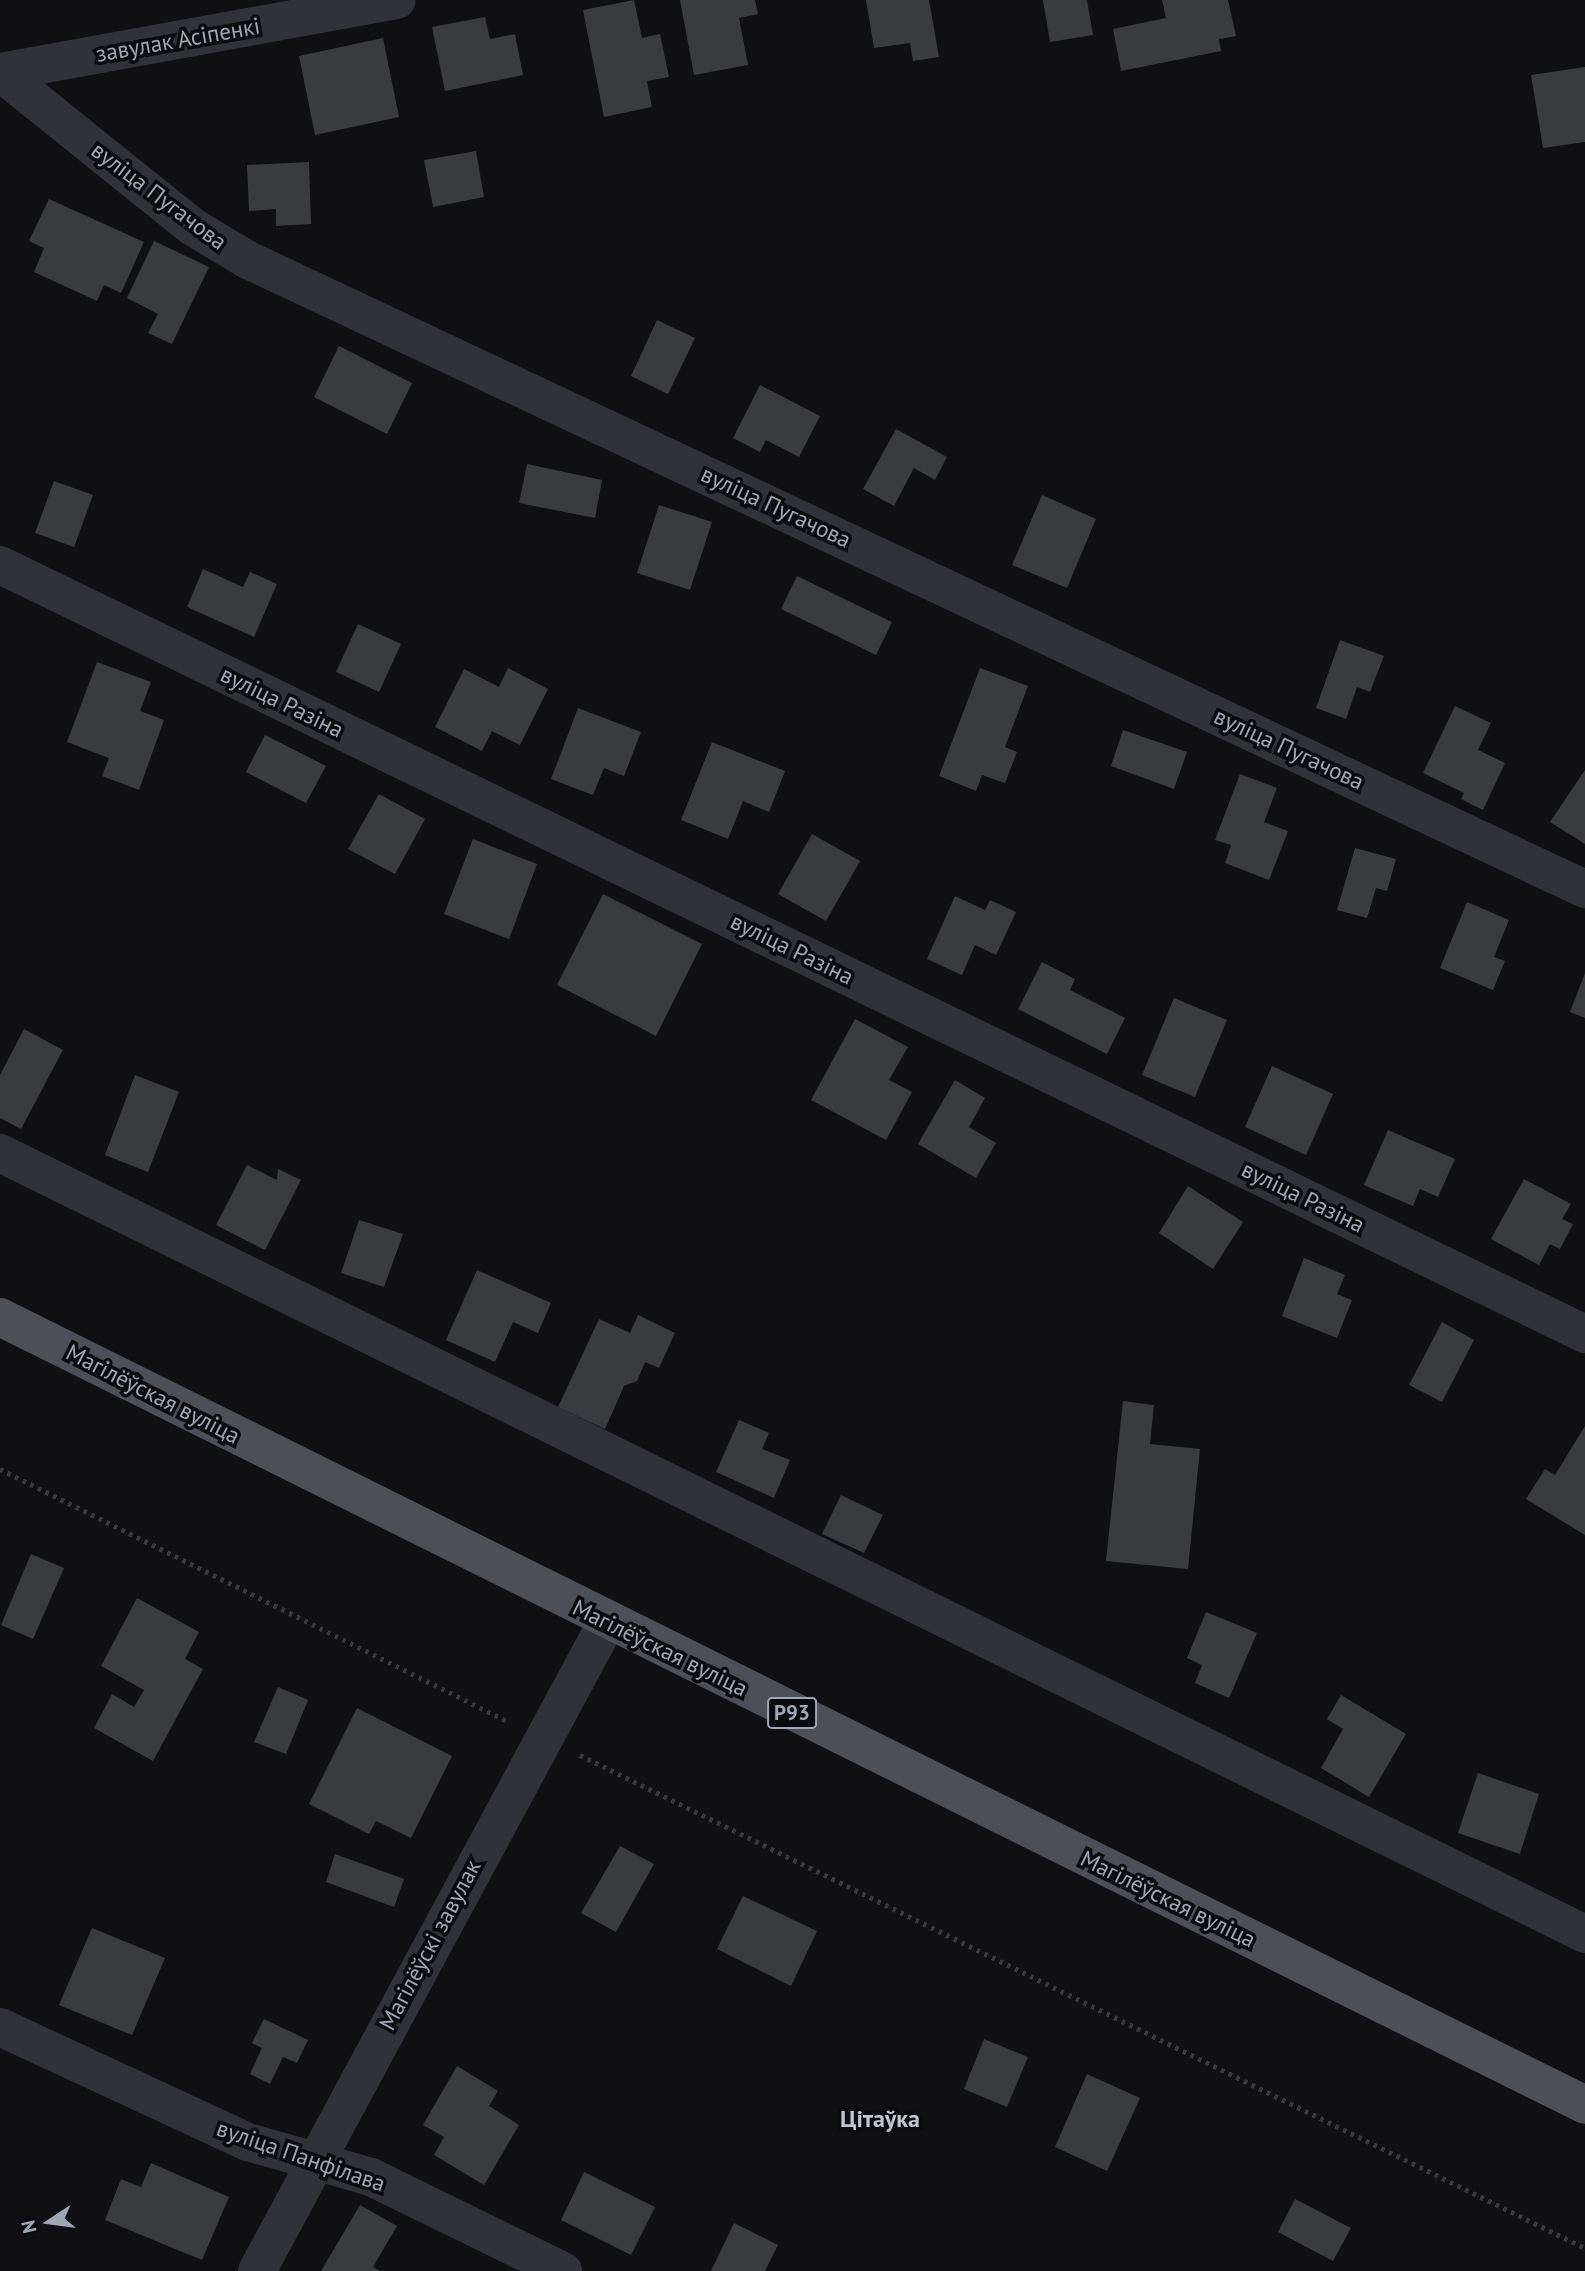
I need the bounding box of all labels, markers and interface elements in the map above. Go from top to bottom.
street label: завулак Асіпенкі [93,12,263,68]
street label: вуліца Пугачова [86,136,232,256]
street label: вуліца Пугачова [697,460,855,554]
street label: вуліца Разіна [216,660,348,744]
street label: вуліца Пугачова [1210,702,1368,796]
street label: вуліца Разіна [726,907,858,991]
street label: вуліца Разіна [1237,1155,1369,1239]
street label: Магілёўская вуліца [62,1338,244,1450]
street label: Магілёўская вуліца [568,1594,752,1702]
road number: Р93 [766,1696,818,1730]
street label: Магілёўская вуліца [1076,1845,1260,1953]
street label: Магілёўскі завулак [374,1855,486,2035]
district label: Цітаўка [840,2105,920,2133]
street label: вуліца Панфілава [213,2114,389,2198]
north arrow [14,2187,84,2257]
text: N [15,2218,42,2236]

